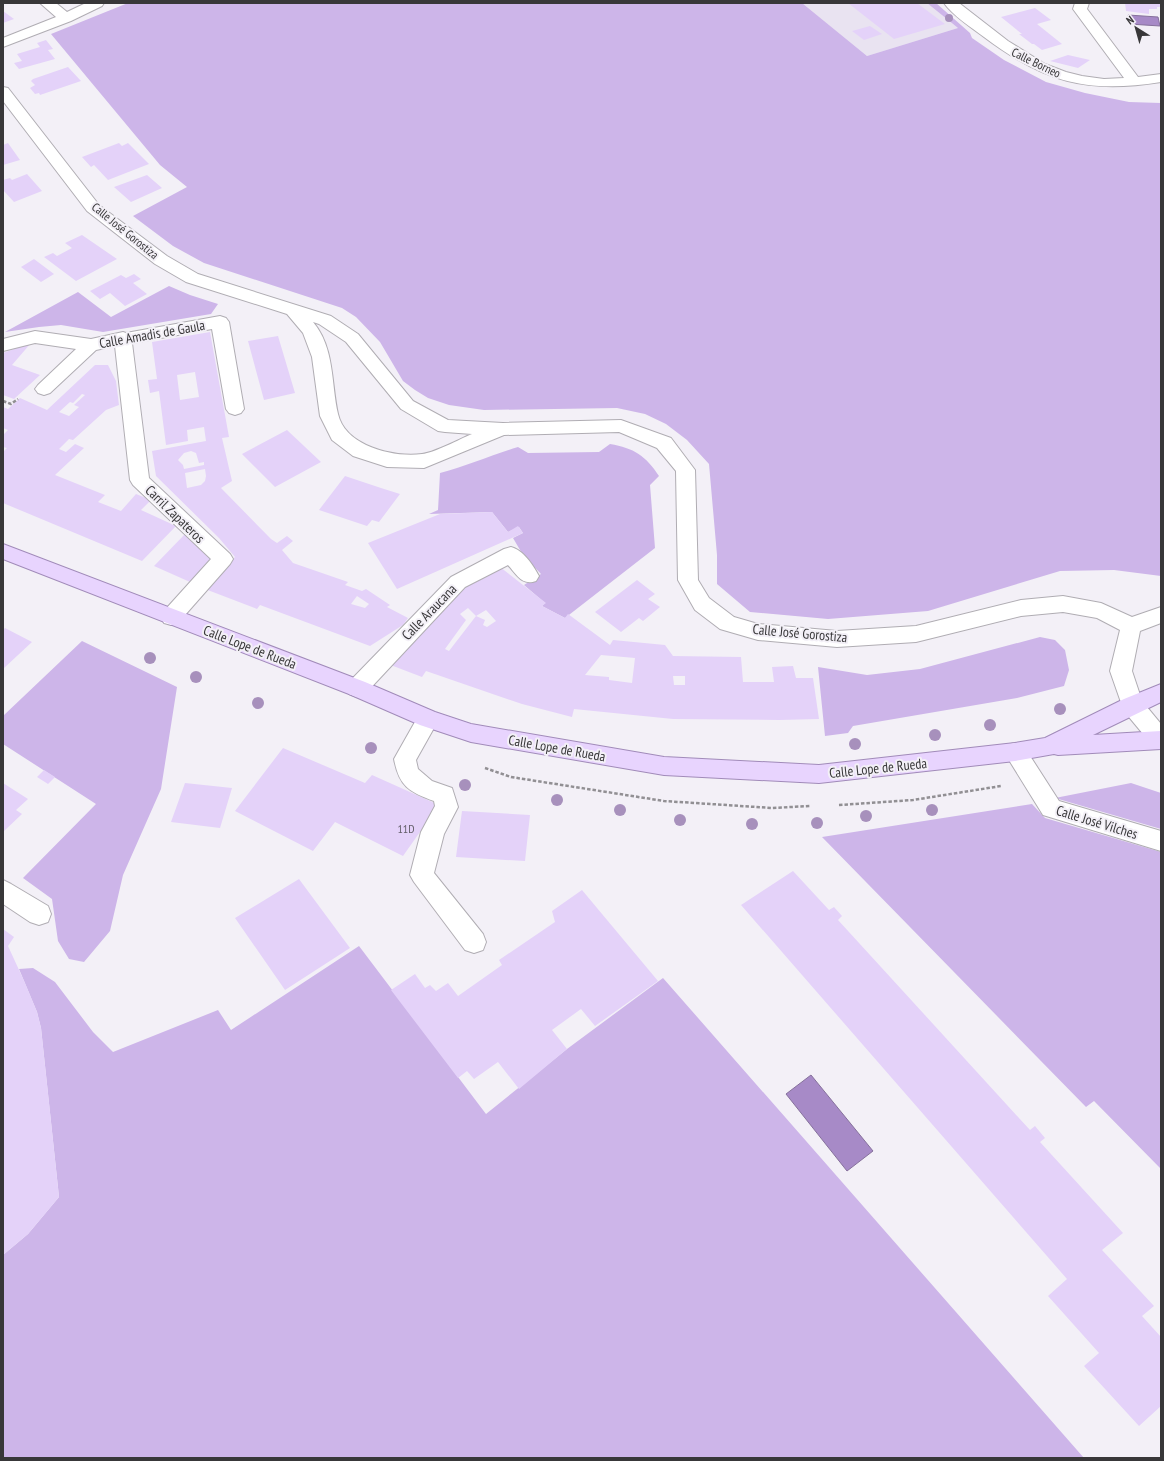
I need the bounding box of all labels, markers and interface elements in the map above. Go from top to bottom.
north arrow [1116,8,1156,48]
text: N [1123,13,1137,27]
street label: Calle Borneo [1009,44,1063,81]
street label: Calle José Gorostiza [89,199,162,262]
street label: Calle Amadis de Gaula [98,316,206,352]
street label: Carril Zapateros [141,481,209,547]
street label: Calle Araucana [398,580,460,644]
street label: Calle José Gorostiza [752,620,848,646]
street label: Calle Lope de Rueda [201,621,299,673]
street label: Calle Lope de Rueda [507,731,607,765]
street label: Calle Lope de Rueda [828,754,928,782]
street label: Calle José Vilches [1054,801,1140,843]
house number: 11D [397,821,415,836]

